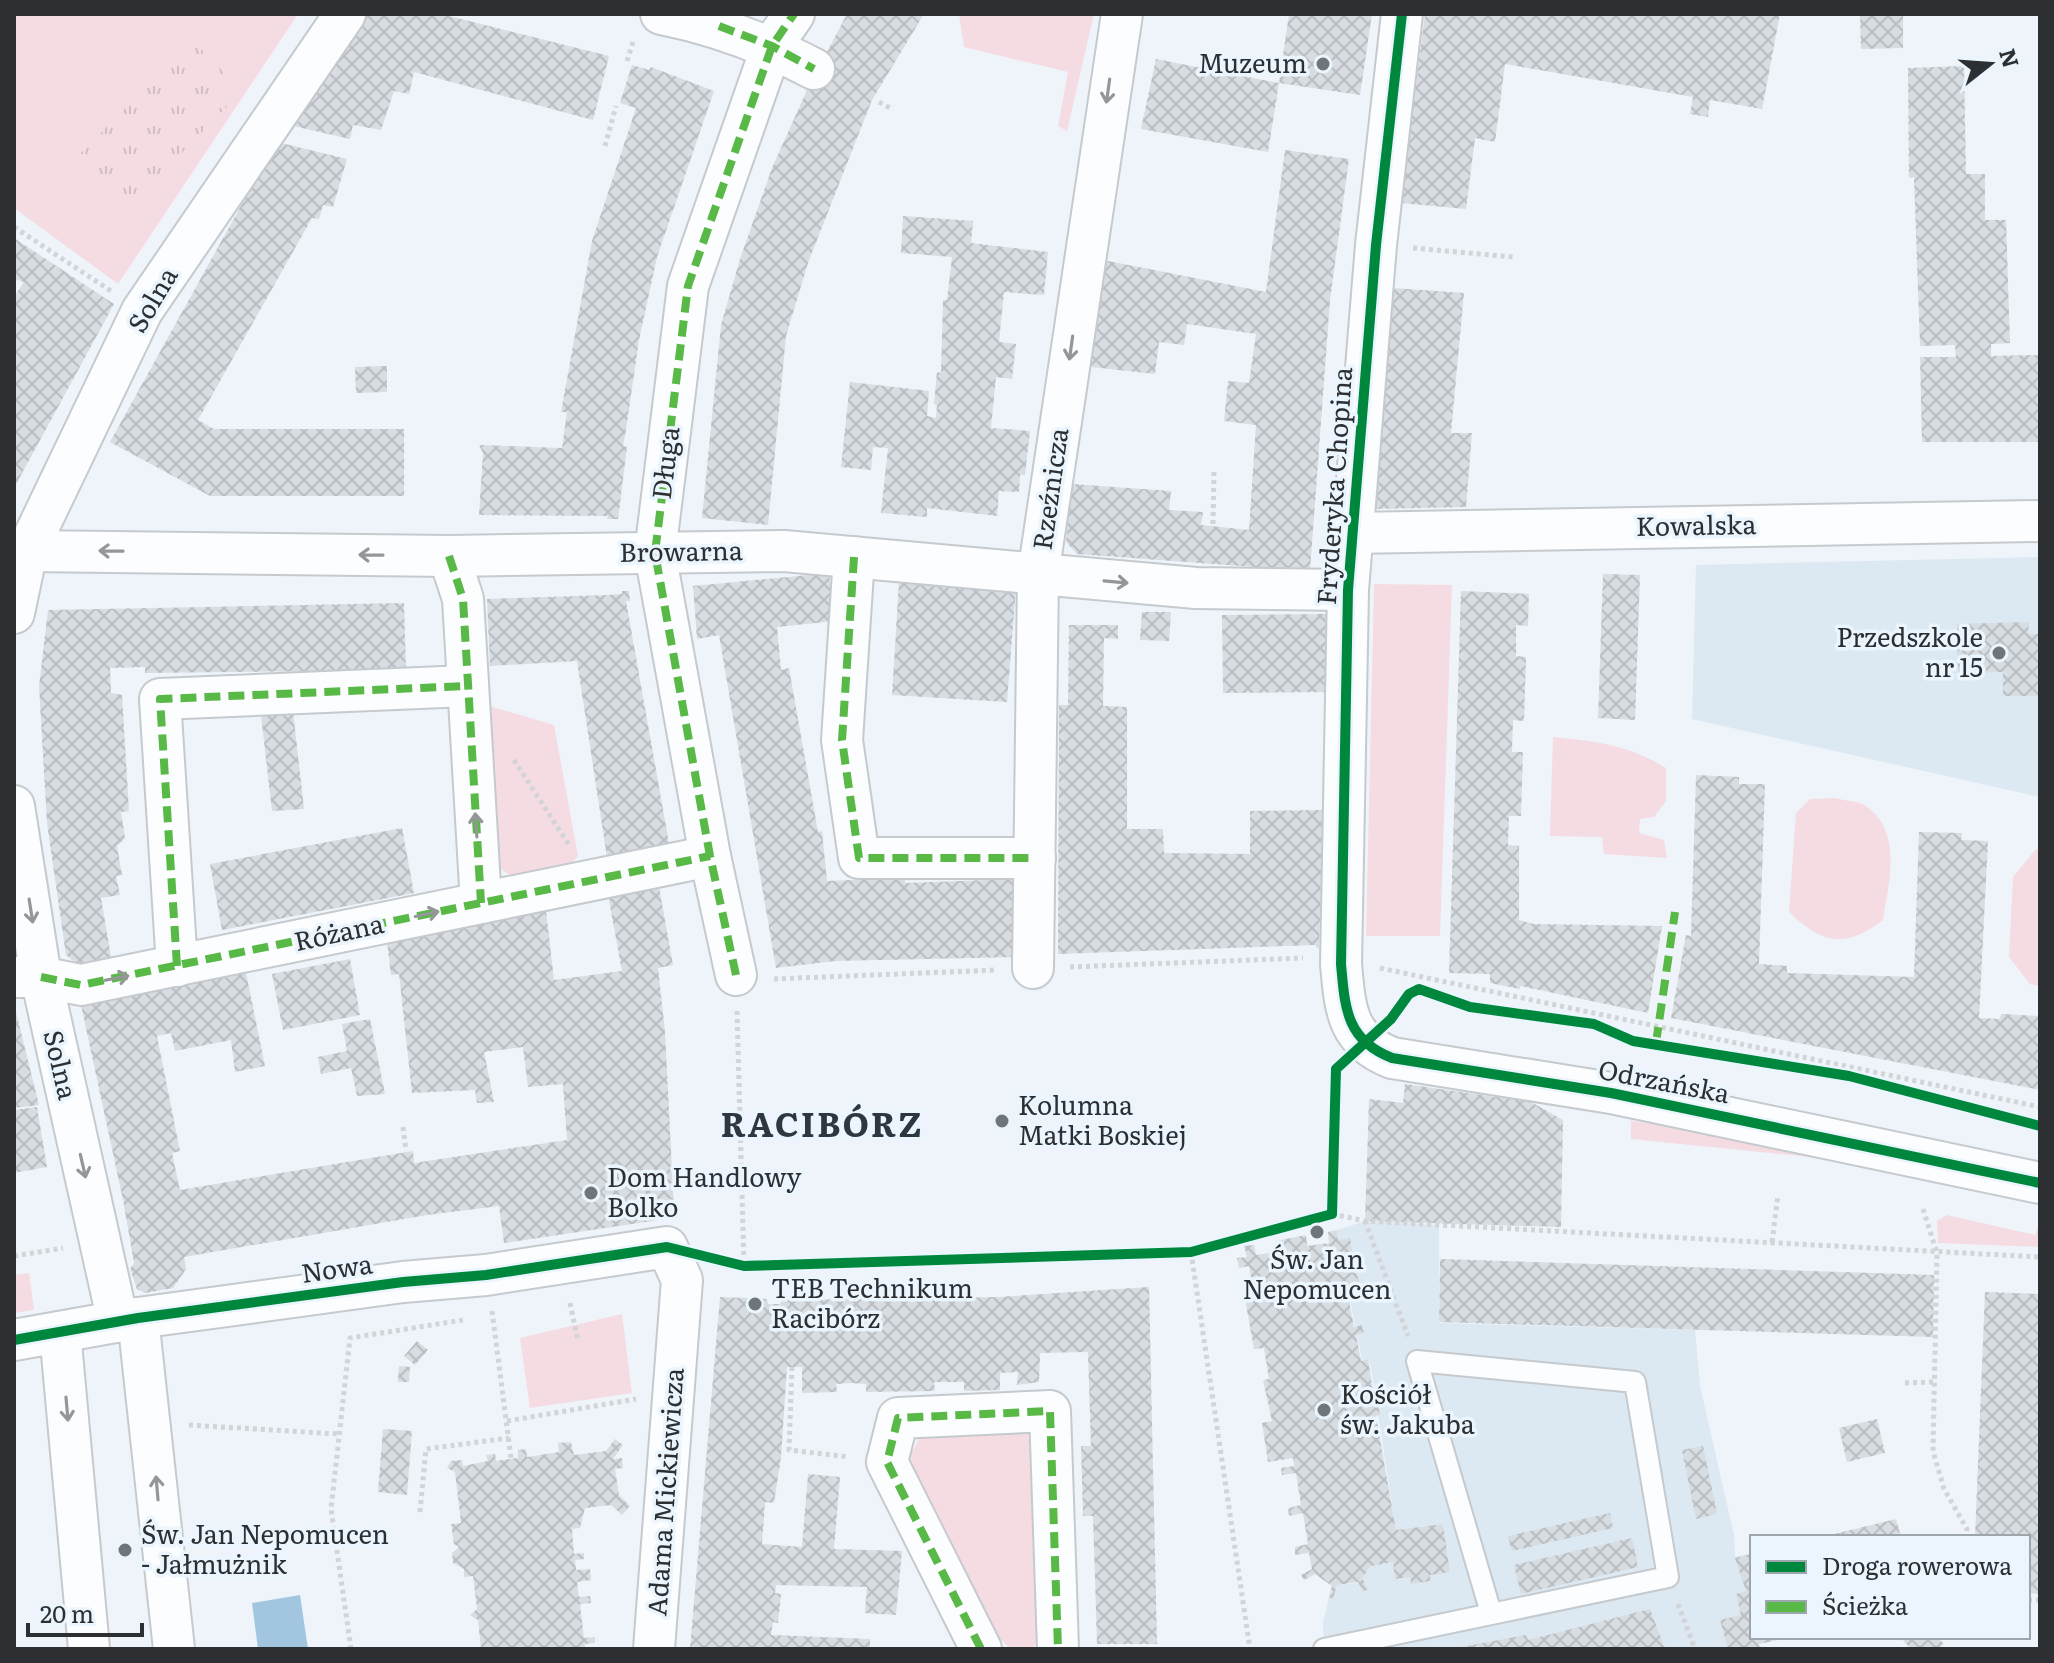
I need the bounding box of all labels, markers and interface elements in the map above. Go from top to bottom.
north arrow [1950,24,2030,104]
place label: Muzeum [1198,42,1307,81]
text: N [1992,44,2029,71]
marker: Muzeum [1314,55,1332,73]
one-way arrow [1101,77,1116,104]
street label: Solna [116,259,186,339]
one-way arrow [1063,335,1078,360]
street label: Fryderyka Chopina [1305,365,1360,606]
street label: Długa [640,424,687,501]
street label: Rzeźnicza [1021,425,1076,552]
street label: Kowalska [1635,503,1757,544]
street label: Browarna [619,529,743,570]
one-way arrow [98,543,125,558]
one-way arrow [358,547,385,563]
one-way arrow [1102,574,1129,589]
place label: Przedszkole nr 15 [1836,616,1983,685]
marker: Przedszkole nr 15 [1990,644,2008,662]
one-way arrow [468,812,483,839]
one-way arrow [24,898,39,923]
street label: Różana [290,902,387,959]
one-way arrow [414,906,439,921]
one-way arrow [104,970,130,985]
street label: Solna [36,1026,89,1103]
street label: Odrzańska [1596,1048,1733,1111]
place label: Kolumna Matki Boskiej [1018,1084,1187,1153]
district label: RACIBÓRZ [720,1097,924,1147]
marker: Kolumna Matki Boskiej [993,1112,1011,1130]
one-way arrow [76,1152,91,1178]
place label: Dom Handlowy Bolko [607,1156,802,1225]
marker: Dom Handlowy Bolko [582,1184,600,1202]
marker: Św. Jan Nepomucen [1308,1223,1326,1241]
place label: Św. Jan Nepomucen [1242,1238,1392,1307]
street label: Nowa [299,1242,375,1291]
place label: TEB Technikum Racibórz [771,1267,973,1336]
marker: TEB Technikum Racibórz [746,1295,764,1313]
street label: Adama Mickiewicza [635,1366,692,1617]
place label: Kościół św. Jakuba [1340,1373,1475,1442]
one-way arrow [60,1396,75,1422]
marker: Kościół św. Jakuba [1315,1401,1333,1419]
one-way arrow [149,1475,164,1502]
place label: Św. Jan Nepomucen - Jałmużnik [141,1513,389,1582]
legend [1750,1535,2030,1639]
marker: Św. Jan Nepomucen - Jałmużnik [116,1541,134,1559]
text: Droga rowerowa [1822,1547,2012,1582]
scale bar [28,1587,142,1637]
text: Ścieżka [1822,1587,1908,1622]
text: 20 m [40,1595,94,1630]

